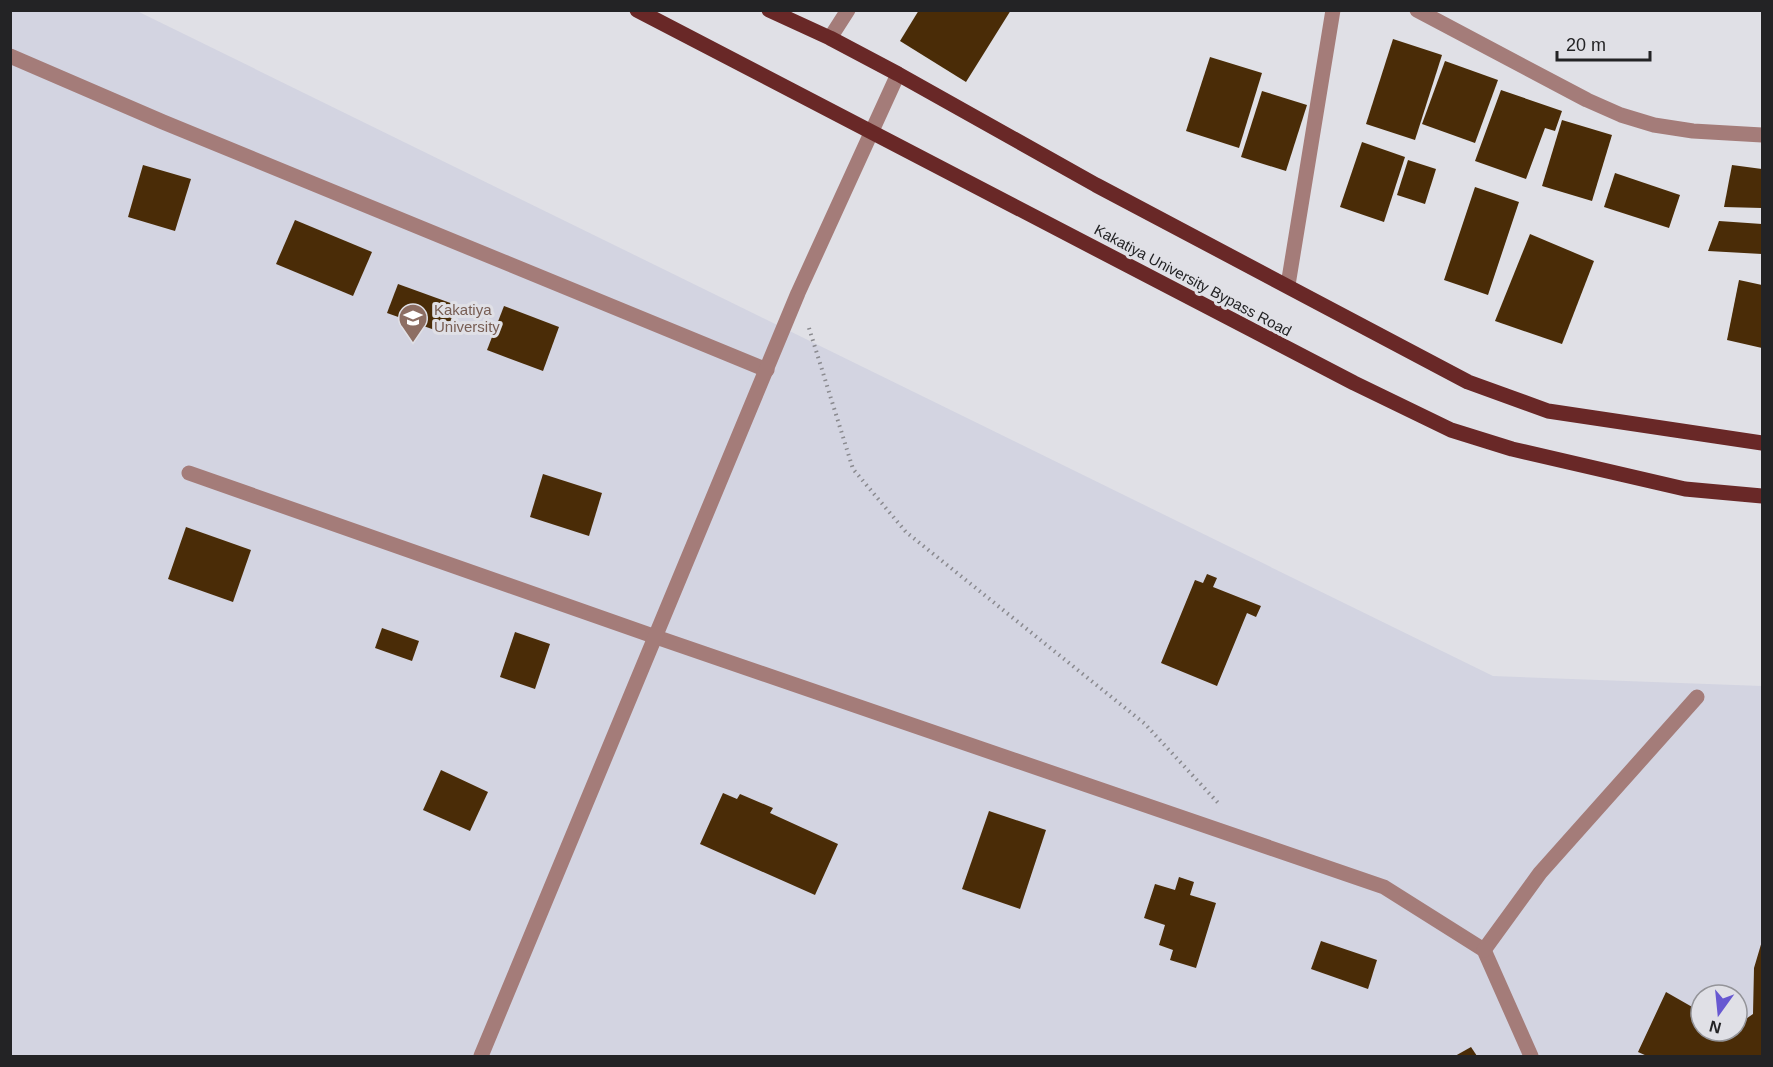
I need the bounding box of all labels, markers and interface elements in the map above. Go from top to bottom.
scale bar [1557,24,1650,62]
text: 20 m [1566,35,1606,55]
street label: Kakatiya University Bypass Road [1091,221,1295,339]
place label: Kakatiya University [434,301,500,335]
school or university icon: Kakatiya University [397,302,429,344]
north arrow [1689,983,1749,1043]
text: N [1707,1017,1723,1037]

